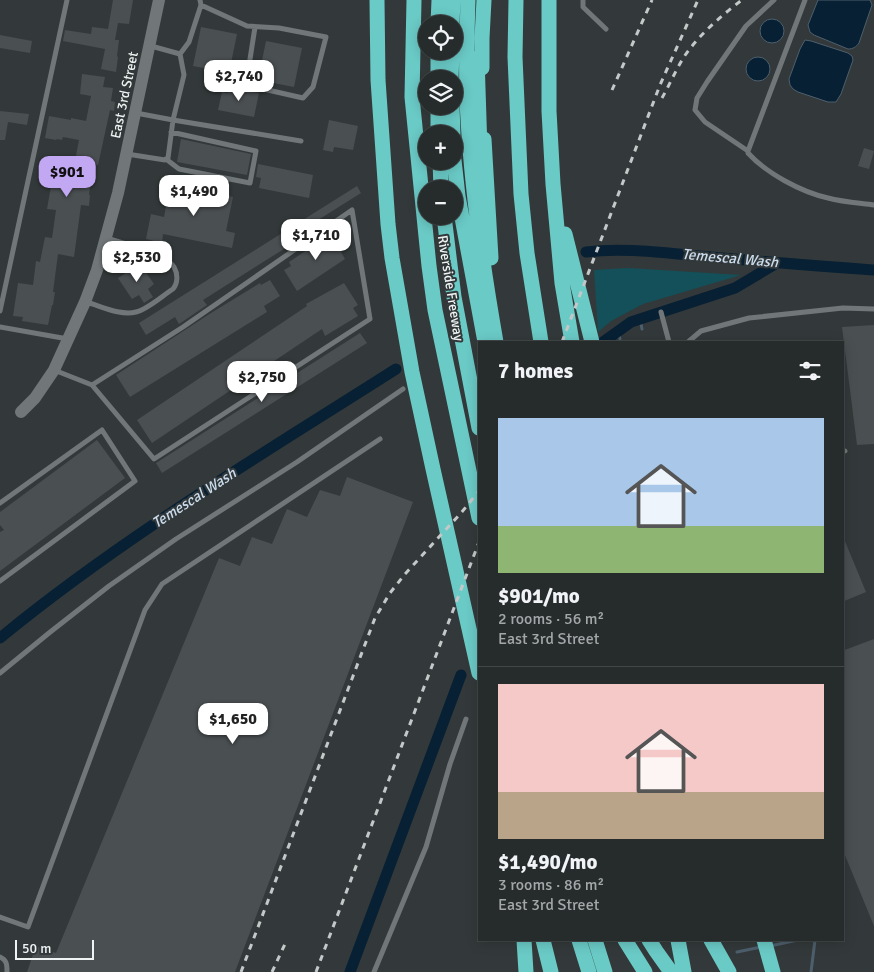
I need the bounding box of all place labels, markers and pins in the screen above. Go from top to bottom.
pin: $2,740 [198,59,280,102]
pin: $901 [37,156,97,198]
pin: $1,490 [153,174,235,217]
pin: $1,710 [275,218,357,261]
pin: $2,530 [96,240,178,283]
pin: $2,750 [221,360,303,403]
pin: $1,650 [192,702,274,745]

